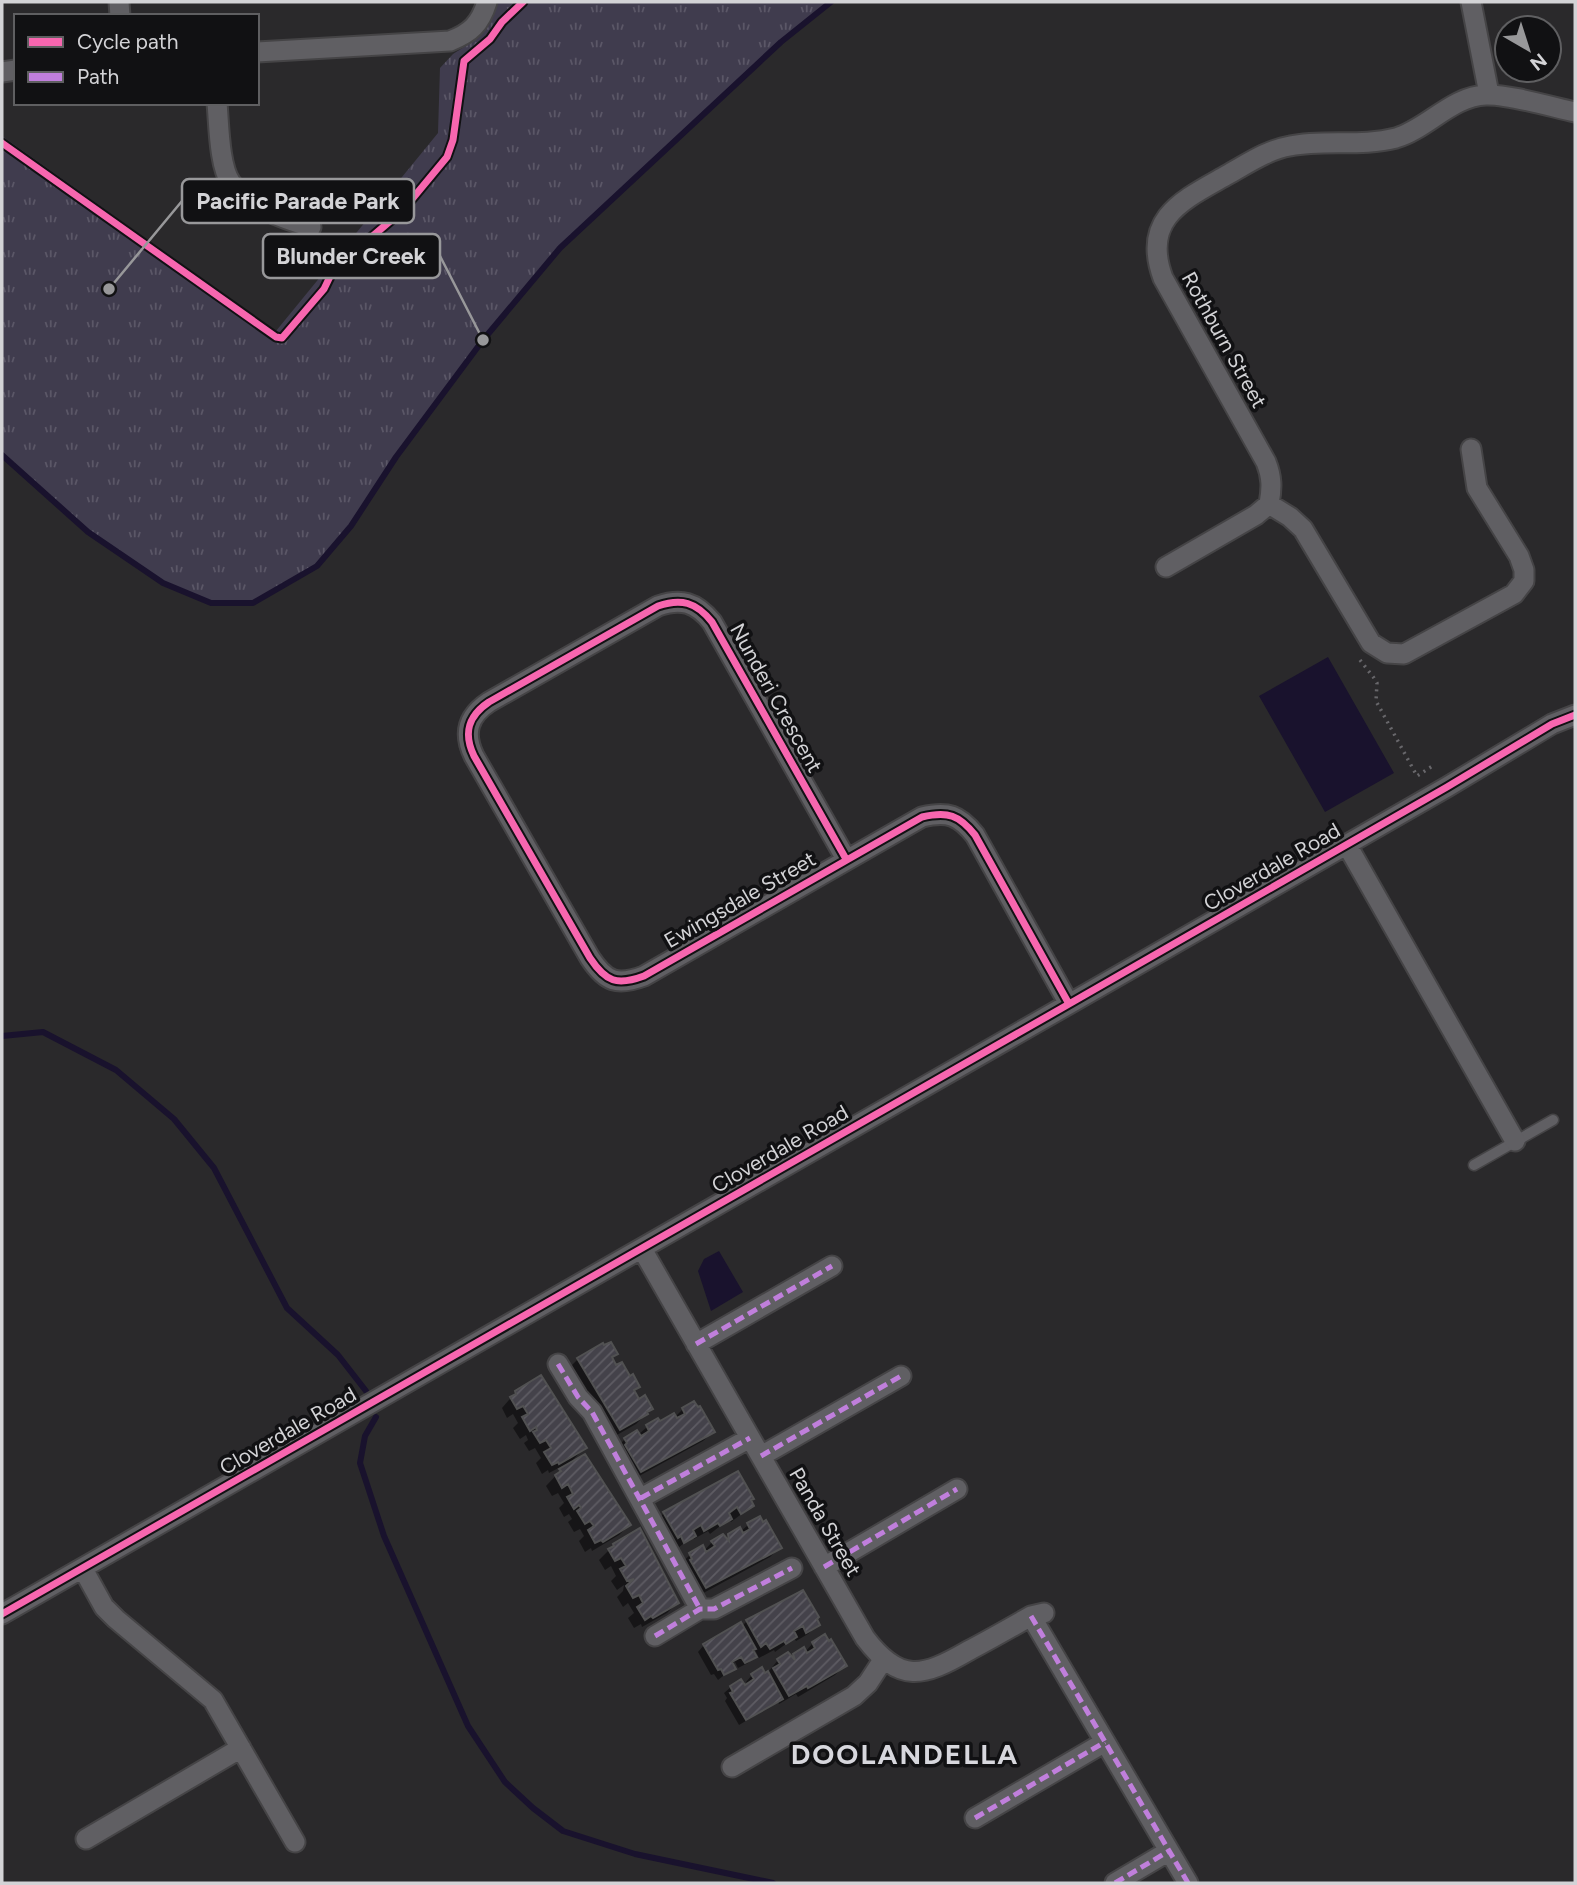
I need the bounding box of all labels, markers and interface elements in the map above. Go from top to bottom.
legend [14,14,259,105]
north arrow [1493,14,1563,84]
text: Cycle path [77,29,178,54]
text: N [1525,48,1551,75]
text: Path [77,64,119,89]
callout: Pacific Parade Park [182,179,414,223]
text: Pacific Parade Park [196,187,400,215]
callout: Blunder Creek [263,234,440,278]
text: Blunder Creek [276,242,426,270]
street label: Rothburn Street [1177,267,1272,412]
street label: Nunderi Crescent [725,619,828,777]
street label: Cloverdale Road [1199,817,1344,916]
street label: Ewingsdale Street [660,846,820,953]
street label: Cloverdale Road [707,1099,852,1198]
street label: Cloverdale Road [215,1381,360,1480]
street label: Panda Street [784,1463,867,1581]
district label: DOOLANDELLA [791,1737,1019,1771]

